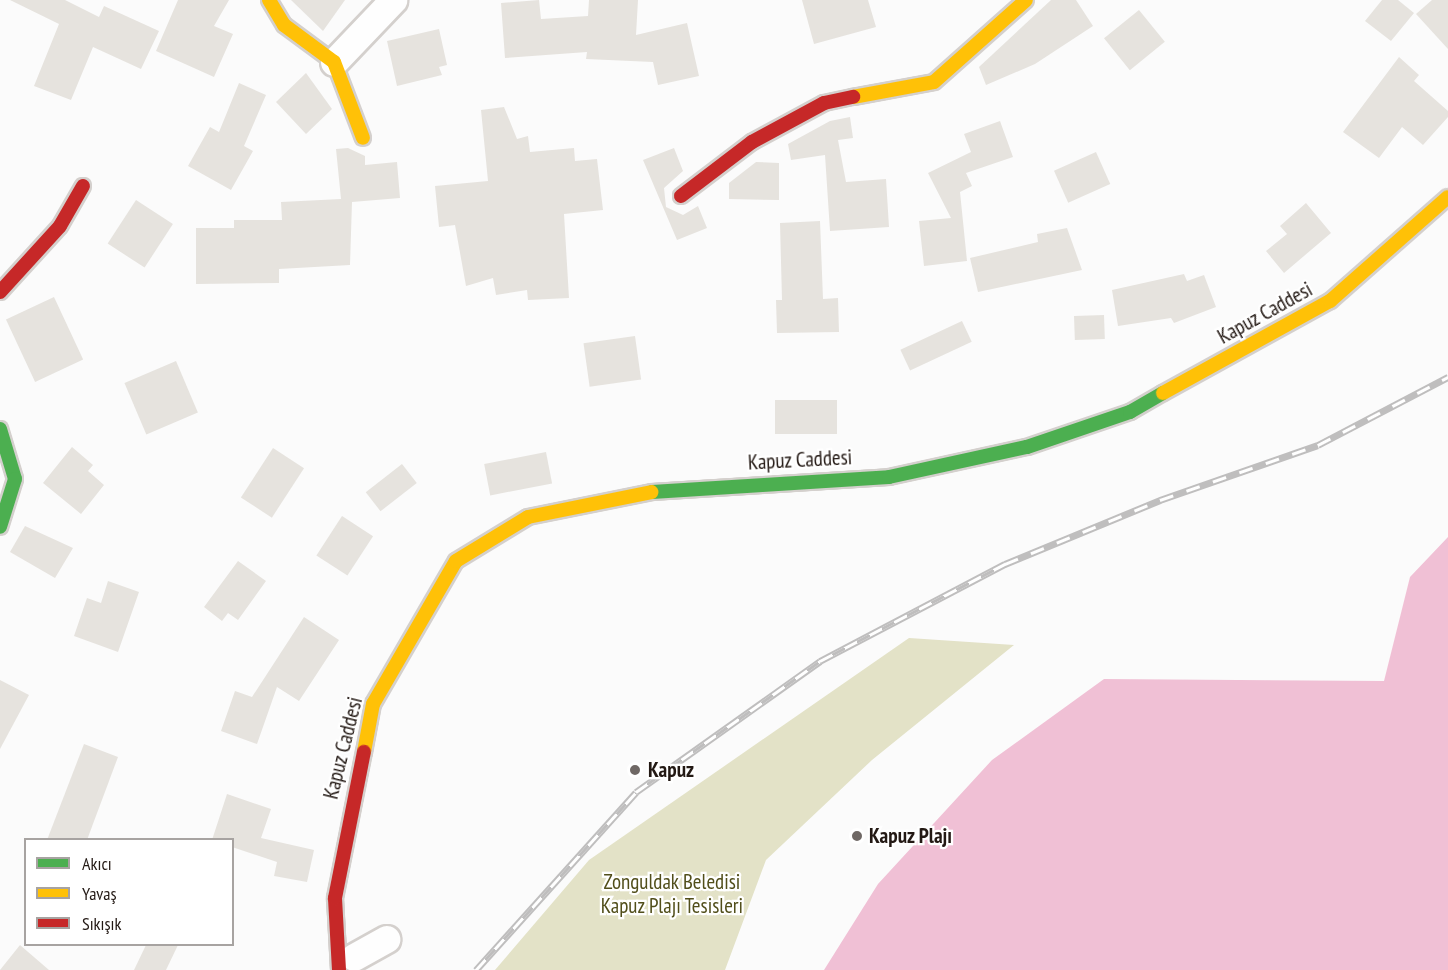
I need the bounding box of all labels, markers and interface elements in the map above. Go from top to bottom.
street label: Kapuz Caddesi [1213,277,1317,349]
street label: Kapuz Caddesi [747,445,853,475]
street label: Kapuz Caddesi [318,694,368,802]
place label: Kapuz [648,757,694,783]
marker: Kapuz [626,761,644,779]
place label: Kapuz Plajı [869,823,953,849]
marker: Kapuz Plajı [850,829,864,843]
legend [24,838,234,946]
text: Akıcı [82,852,112,875]
park label: Zonguldak Beledisi Kapuz Plajı Tesisleri [600,869,744,919]
text: Yavaş [82,882,117,905]
text: Sıkışık [82,912,121,935]

